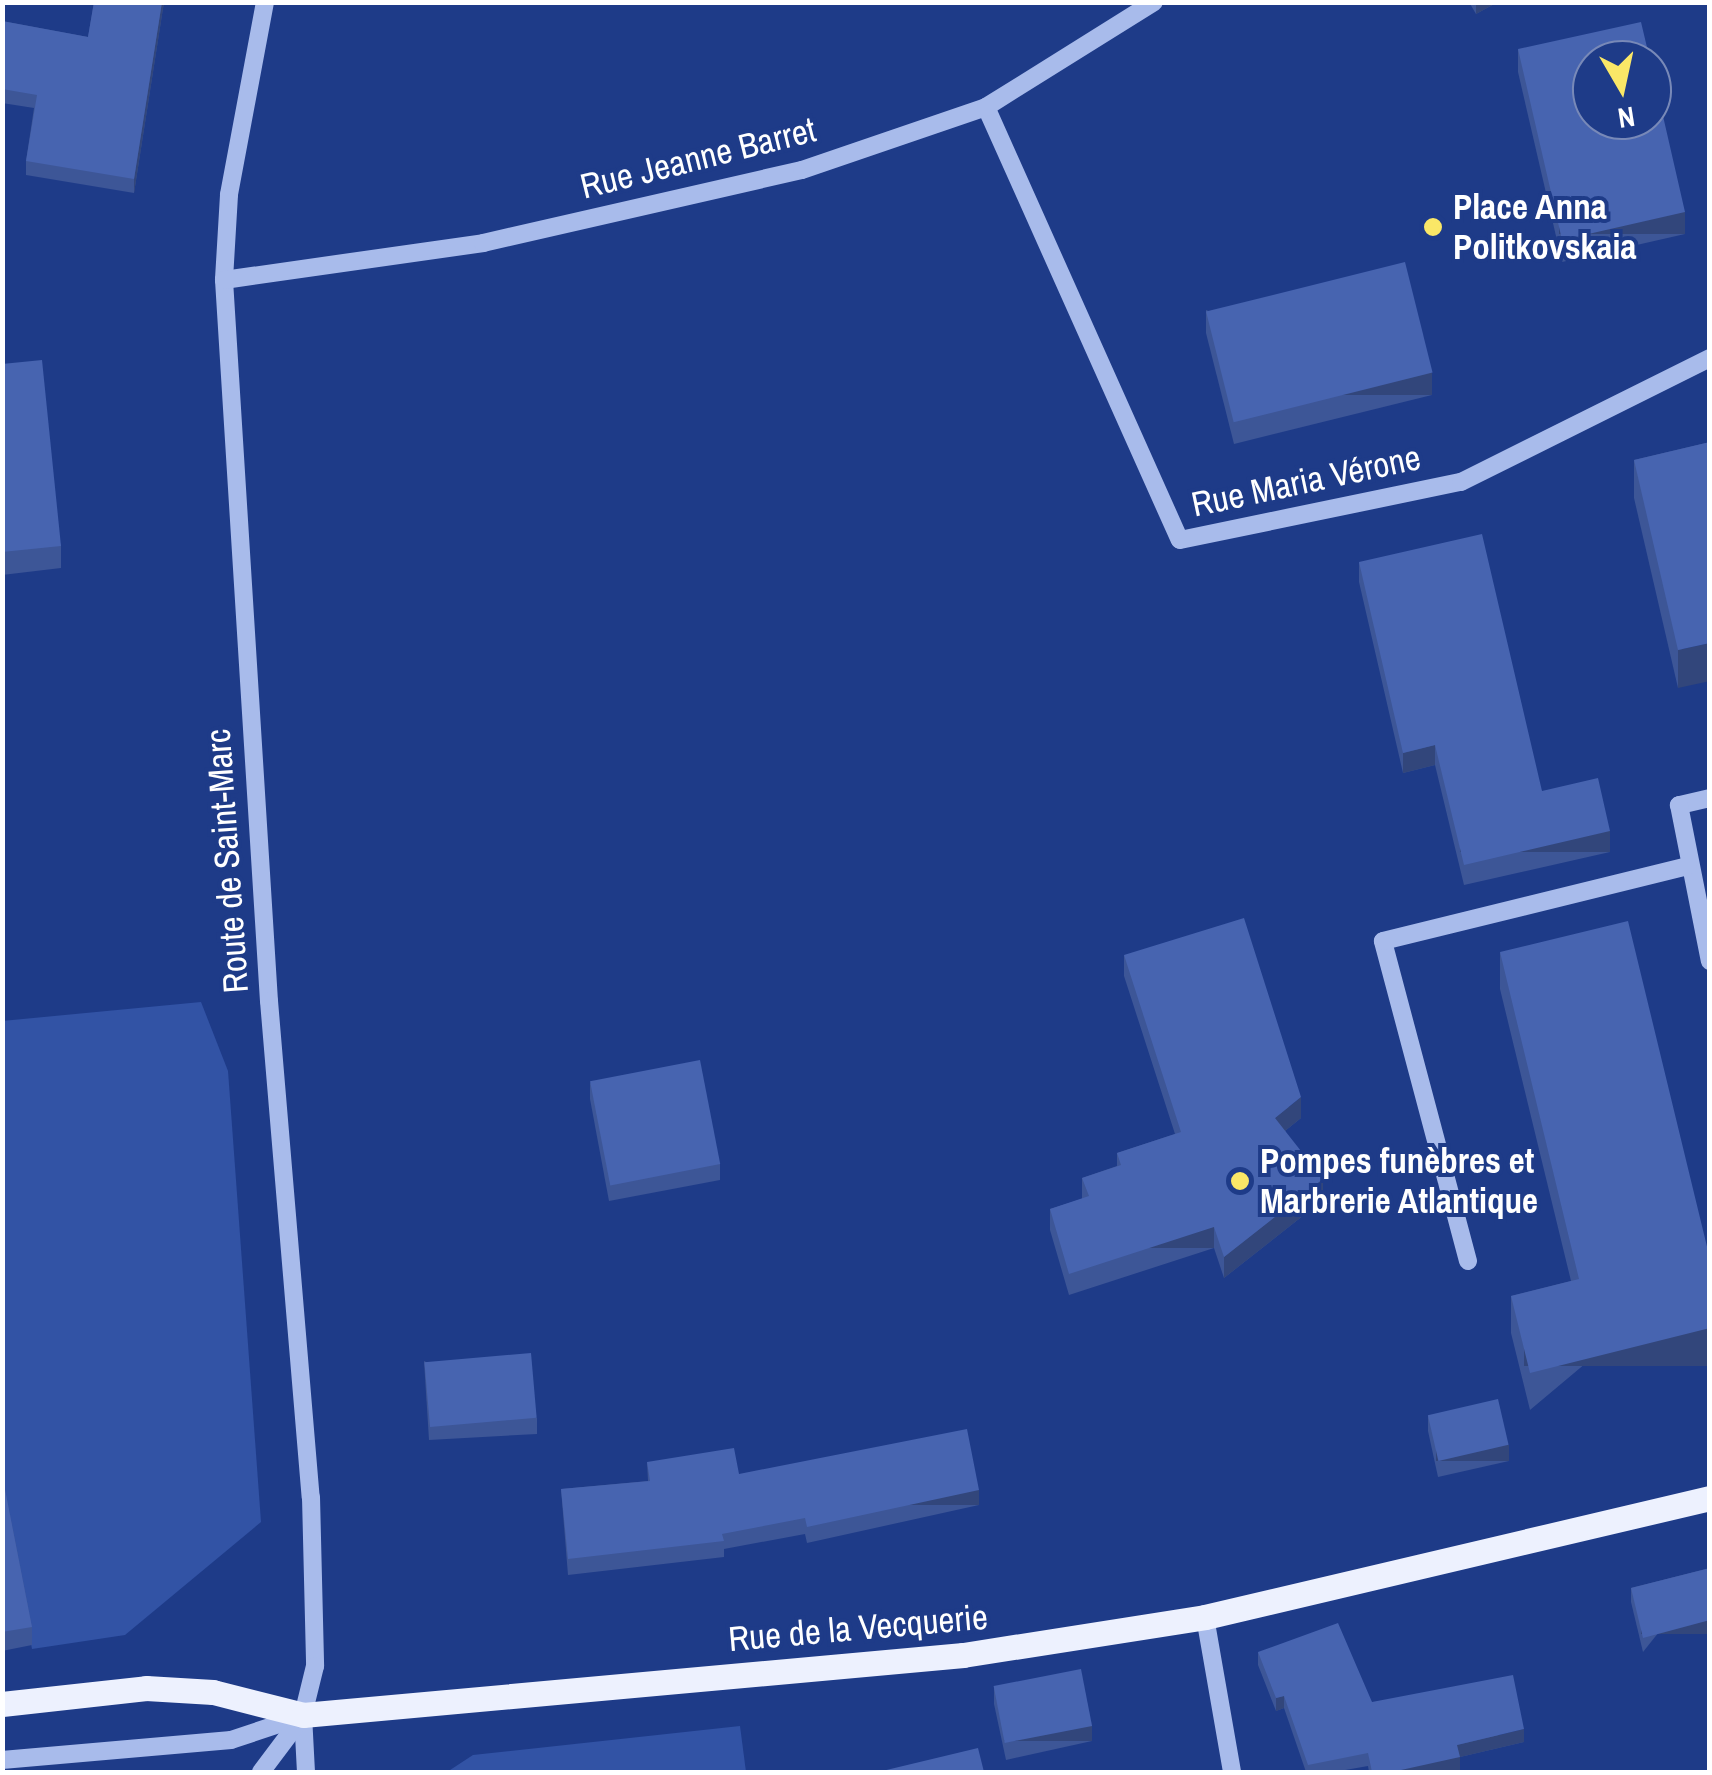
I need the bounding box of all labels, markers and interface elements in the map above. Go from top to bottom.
north arrow [1572,40,1672,140]
text: N [1615,98,1638,138]
street label: Rue Jeanne Barret [576,108,820,208]
place label: Place Anna Politkovskaia [1453,186,1636,268]
marker: Place Anna Politkovskaia [1422,216,1444,238]
street label: Rue Maria Vérone [1188,436,1424,526]
street label: Route de Saint-Marc [197,727,257,995]
place label: Pompes funèbres et Marbrerie Atlantique [1260,1140,1539,1222]
marker: Pompes funèbres et Marbrerie Atlantique [1229,1170,1251,1192]
street label: Rue de la Vecquerie [727,1596,989,1660]

